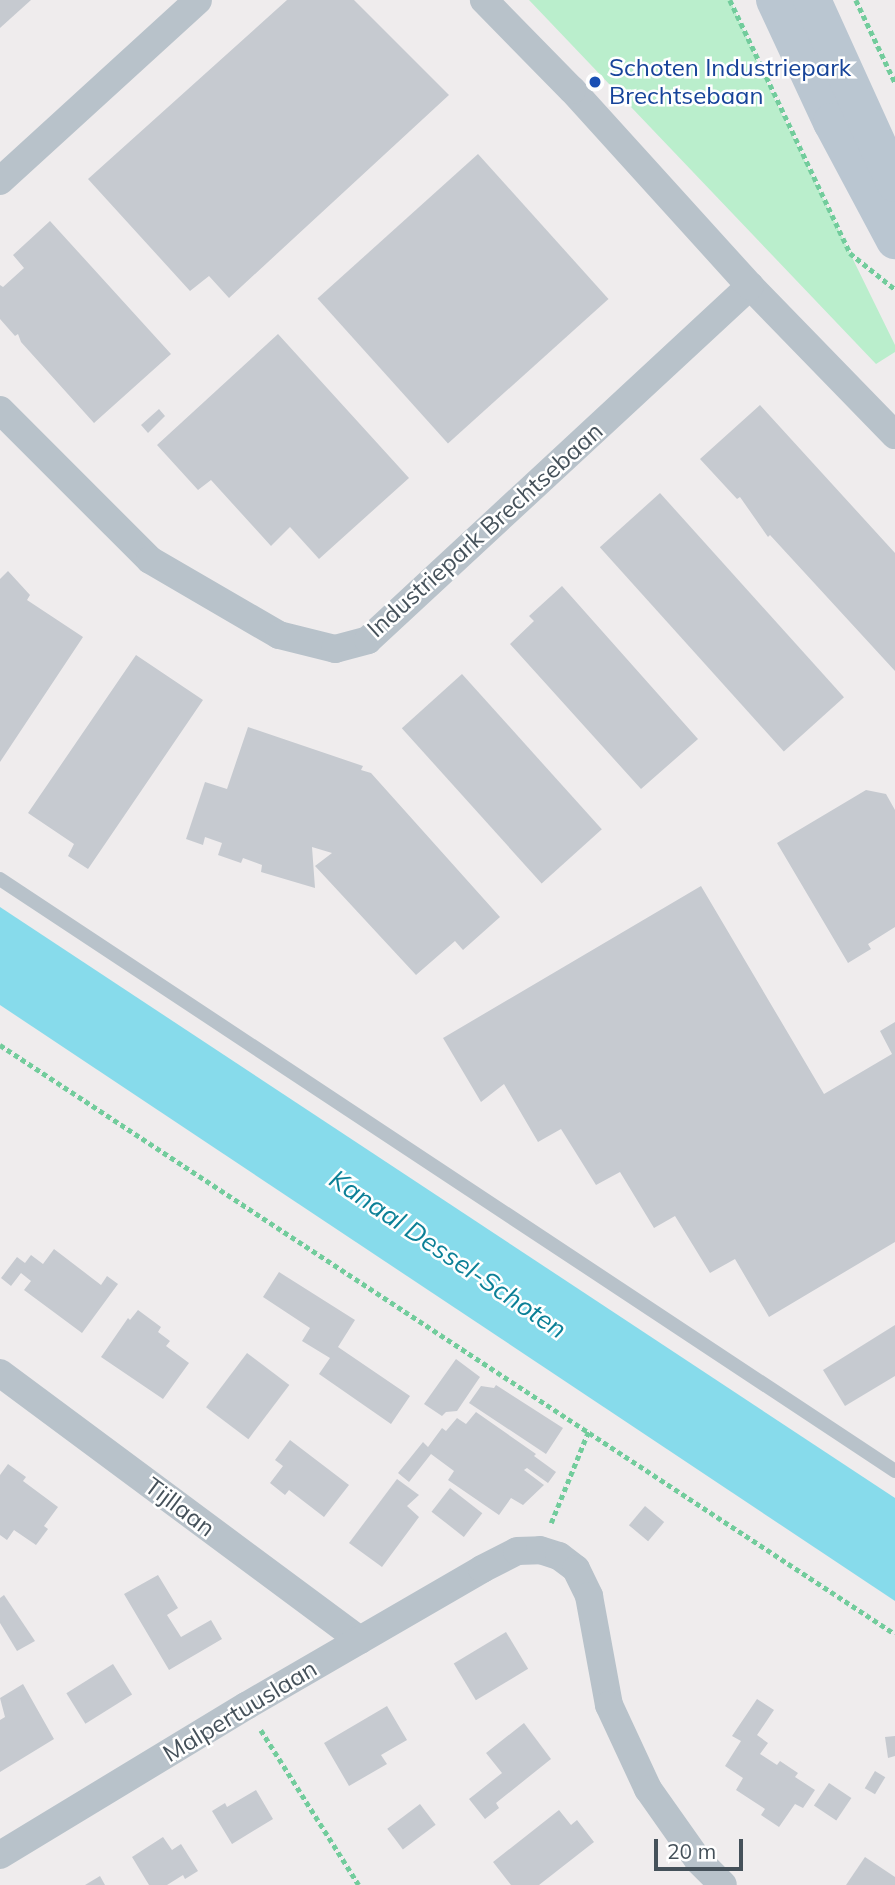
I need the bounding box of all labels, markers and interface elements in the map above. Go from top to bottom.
place label: Schoten Industriepark Brechtsebaan [609,54,851,110]
marker: Schoten Industriepark Brechtsebaan [587,74,603,90]
street label: Industriepark Brechtsebaan [361,417,609,643]
water label: Kanaal Dessel-Schoten [324,1163,572,1345]
street label: Tijllaan [139,1471,221,1543]
street label: Malpertuuslaan [158,1654,322,1768]
scale bar [657,1826,746,1870]
text: 20 m [667,1838,716,1864]

